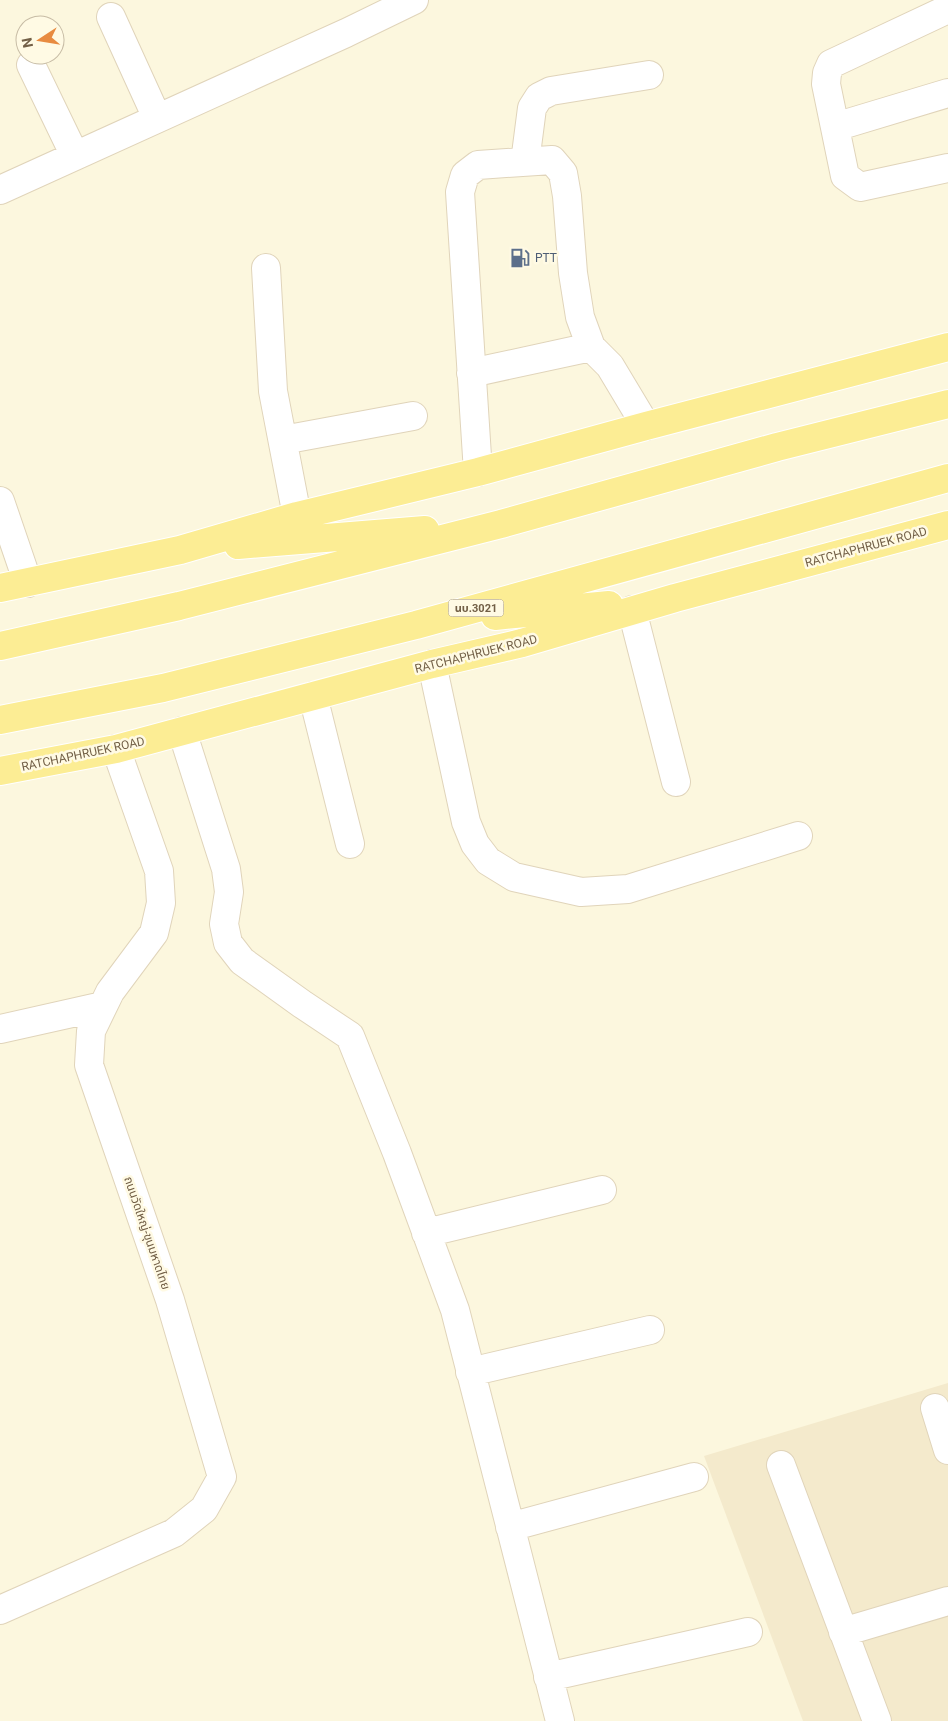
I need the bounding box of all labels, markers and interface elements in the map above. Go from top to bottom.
north arrow [15,15,65,65]
text: N [18,36,36,49]
fuel station icon: PTT [509,247,531,269]
place label: PTT [535,251,557,265]
street label: RATCHAPHRUEK ROAD [804,524,929,570]
road number: นบ.3021 [448,600,504,616]
street label: RATCHAPHRUEK ROAD [413,632,539,676]
street label: RATCHAPHRUEK ROAD [20,734,146,774]
street label: ถนนวัดใหญ่-ขุนมหาดไทย [121,1175,173,1291]

